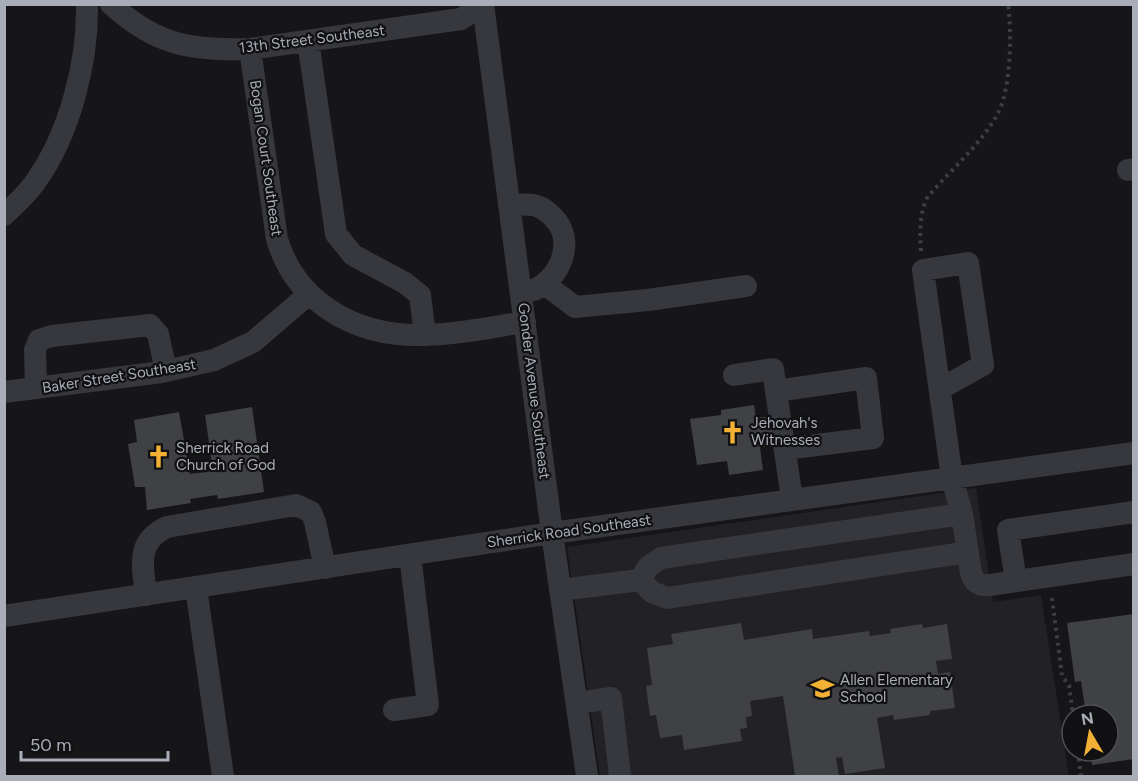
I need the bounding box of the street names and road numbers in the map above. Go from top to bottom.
street label: 13th Street Southeast [238,21,386,57]
street label: Bogan Court Southeast [246,79,286,238]
street label: Gonder Avenue Southeast [514,302,554,480]
street label: Baker Street Southeast [41,355,197,397]
street label: Sherrick Road Southeast [486,511,653,551]

